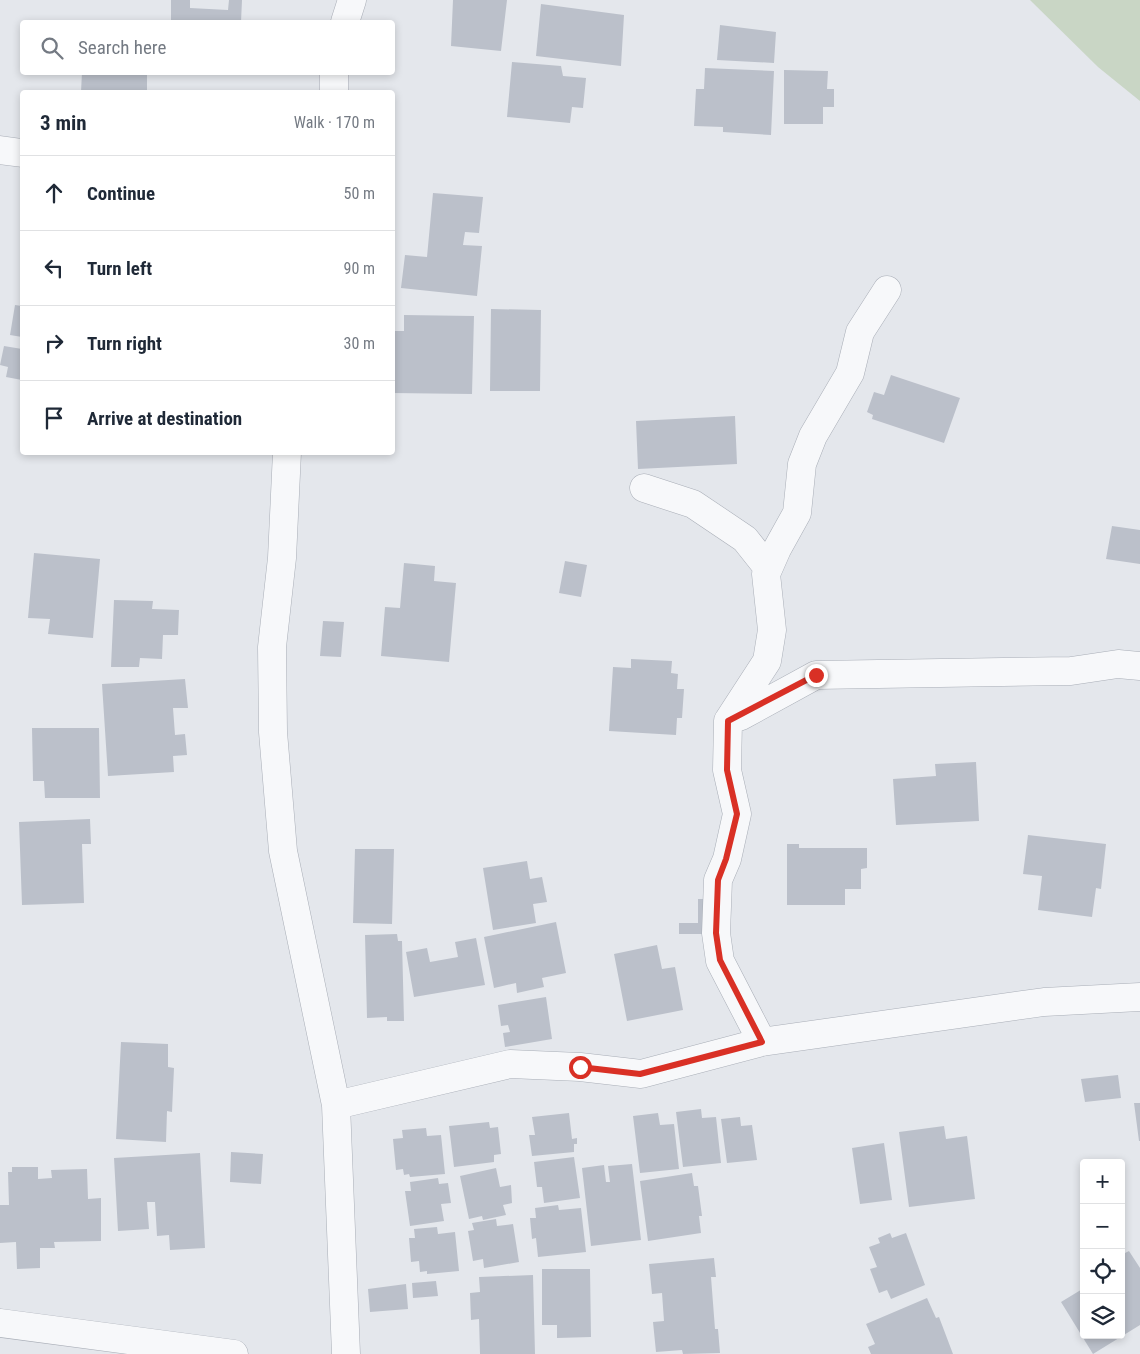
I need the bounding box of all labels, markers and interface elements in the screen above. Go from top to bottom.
search box [20,20,395,75]
icon: search [38,34,66,62]
text: Search here [78,36,166,59]
text: 3 min [40,111,87,135]
text: Walk · 170 m [294,113,375,132]
icon: ahead [40,179,68,207]
text: Continue [87,182,155,205]
text: 50 m [343,184,375,203]
icon: left [40,254,68,282]
text: Turn left [87,257,152,280]
text: 90 m [343,259,375,278]
icon: right [40,329,68,357]
text: Turn right [87,332,162,355]
text: 30 m [343,334,375,353]
icon: arrive [40,404,68,432]
text: Arrive at destination [87,407,242,430]
route end [805,664,828,687]
route start [569,1056,592,1079]
map controls [1080,1159,1125,1339]
button: + [1080,1159,1125,1204]
button: − [1080,1204,1125,1249]
button: locate [1080,1249,1125,1294]
button: layers [1080,1294,1125,1339]

